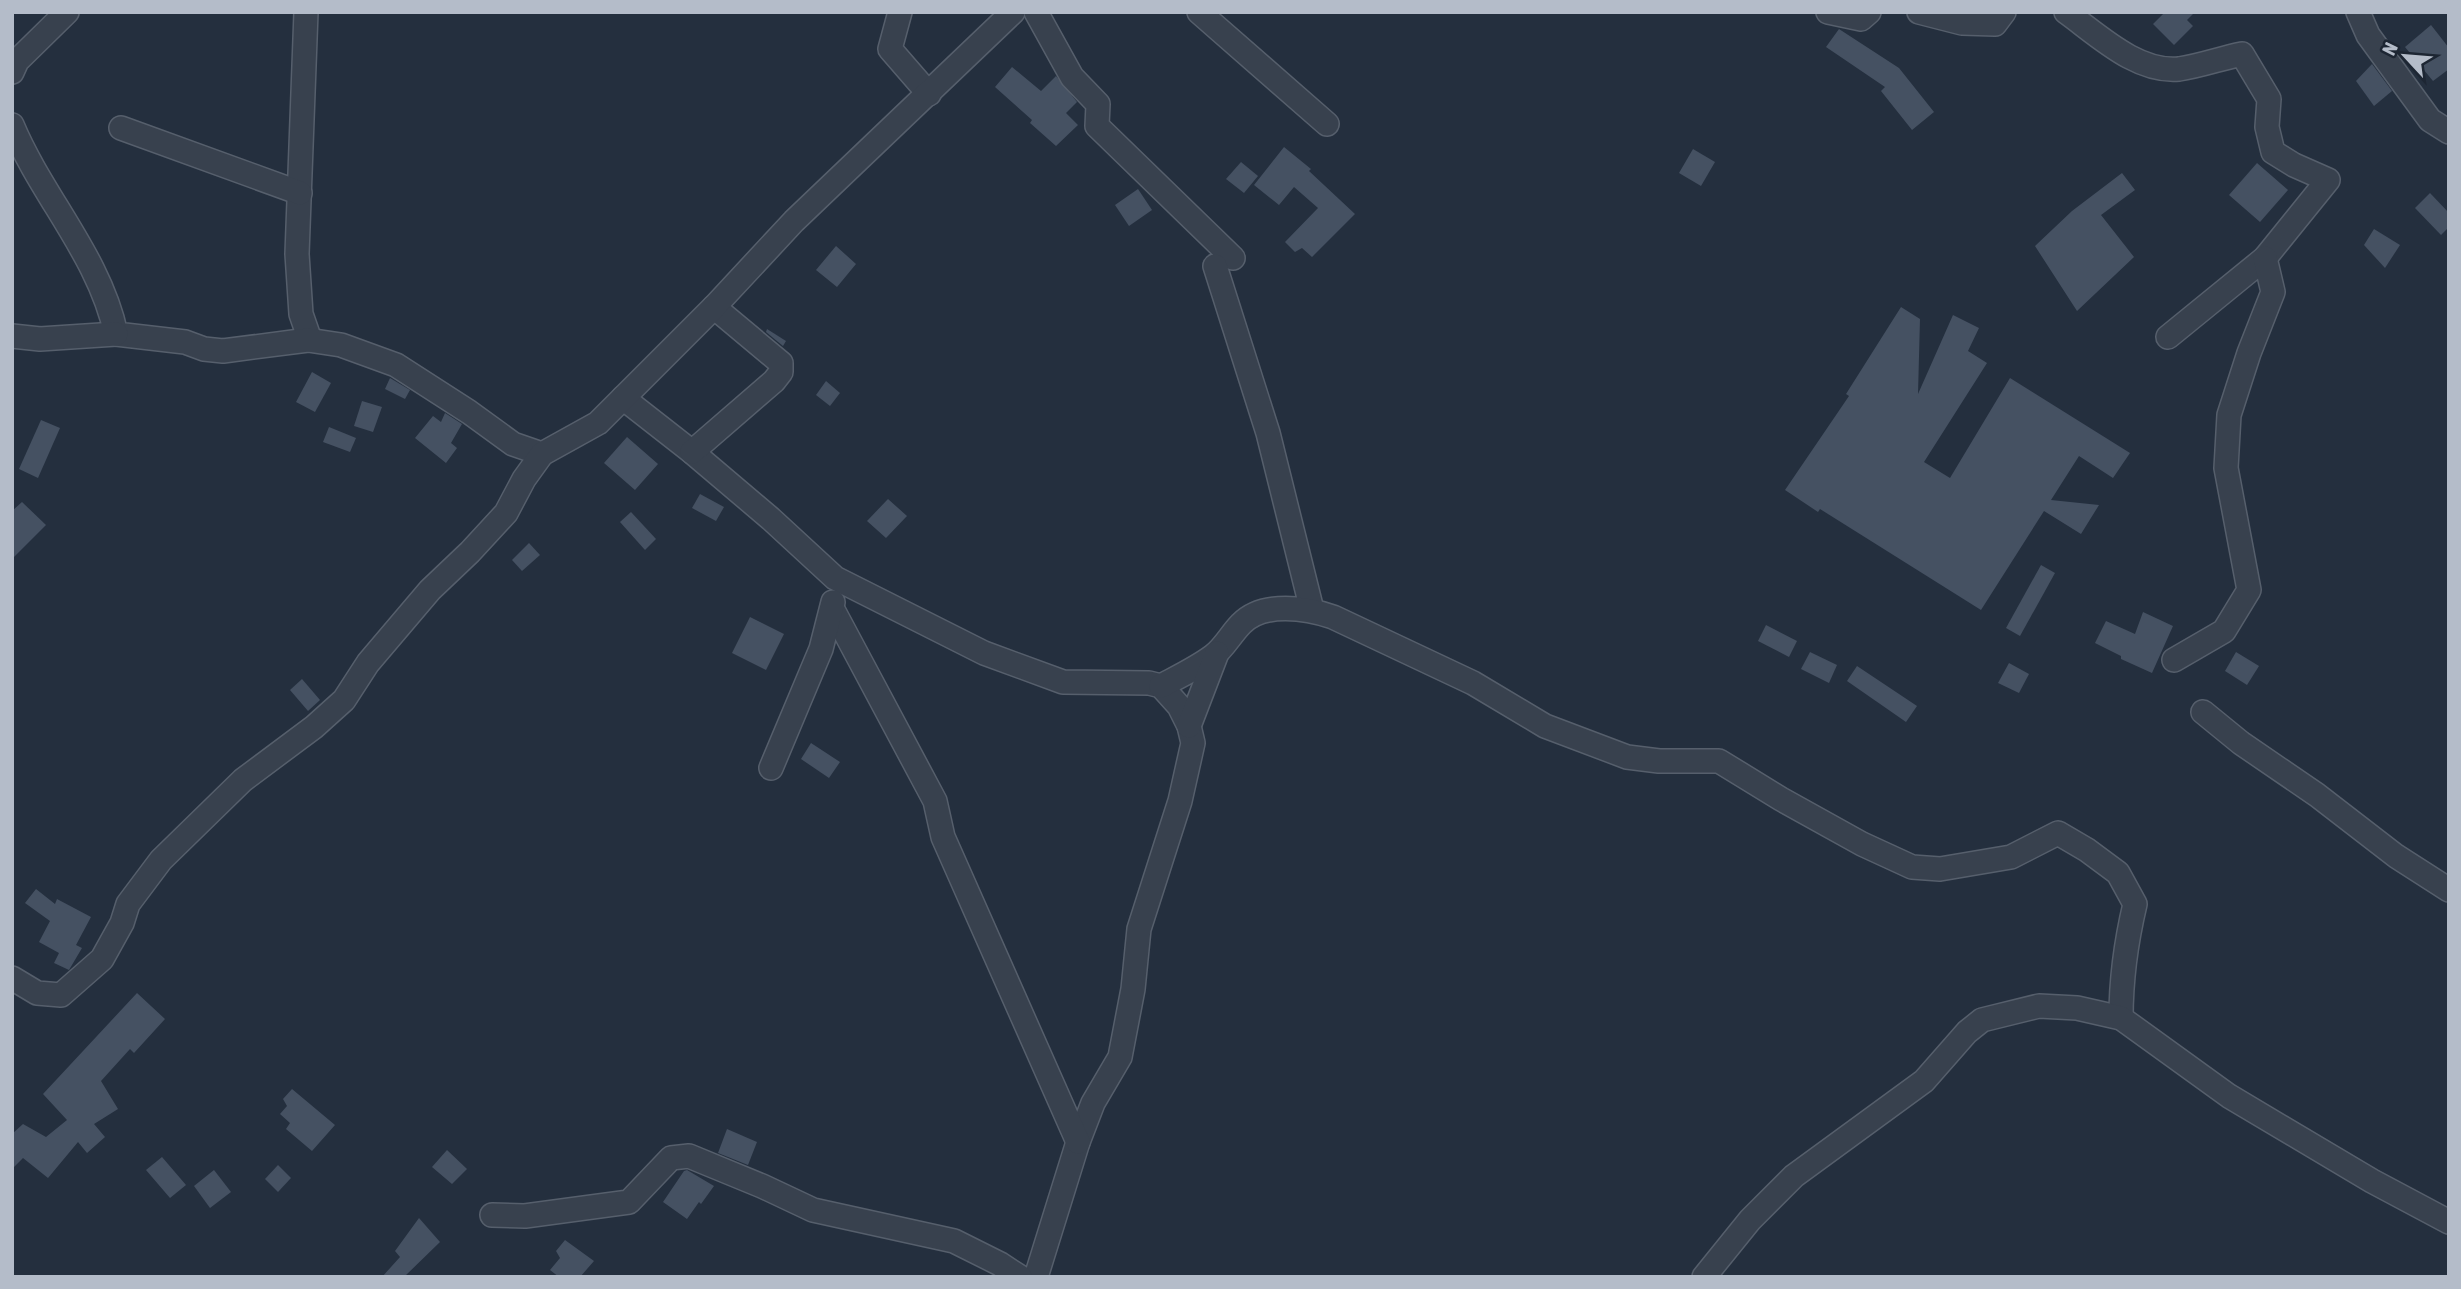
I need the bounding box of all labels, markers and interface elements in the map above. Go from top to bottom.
north arrow [2370,21,2440,91]
text: N [2377,39,2402,58]

